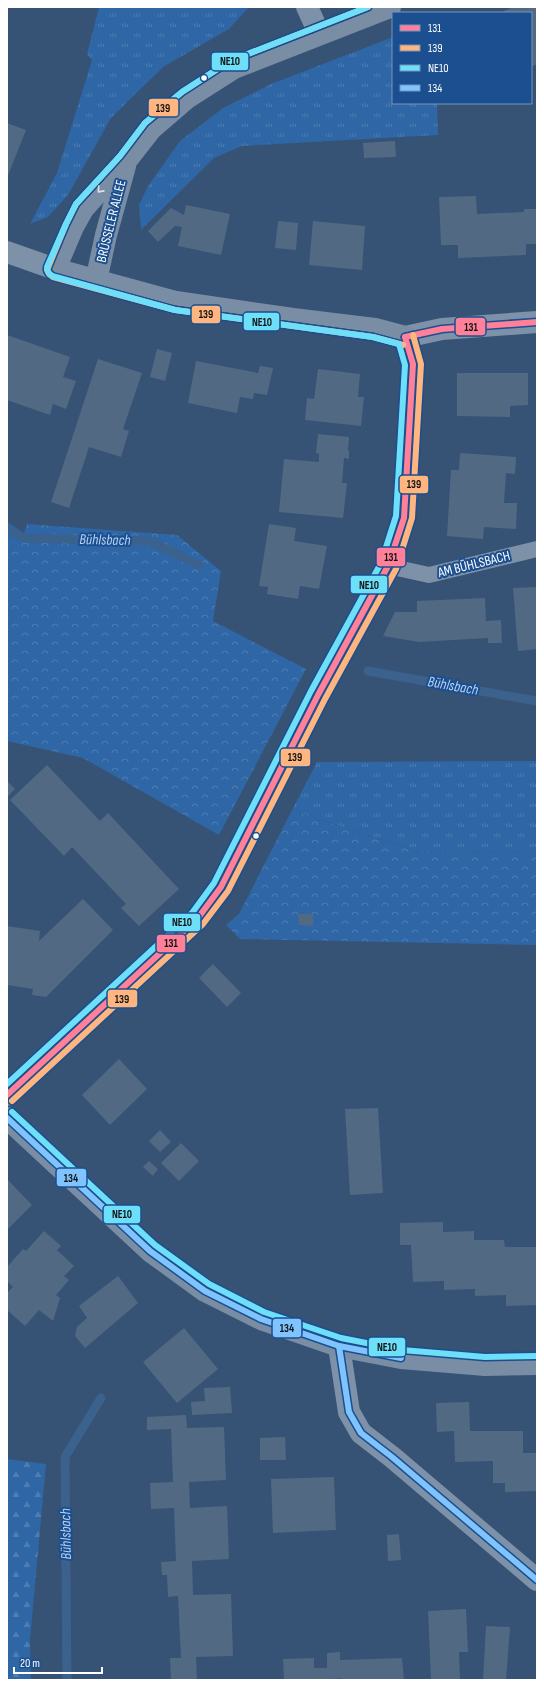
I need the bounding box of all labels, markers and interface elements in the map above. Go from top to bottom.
legend [392,12,532,104]
text: 131 [428,21,442,36]
text: 139 [428,41,443,56]
line badge: NE10 [211,52,249,71]
text: NE10 [220,55,240,68]
text: NE10 [428,61,449,76]
unlabelled marker [199,73,209,83]
text: 134 [428,81,442,96]
line badge: 139 [148,98,179,117]
text: 139 [156,102,170,115]
street label: BRÜSSELER ALLEE [93,178,130,264]
one-way arrow [97,185,104,193]
line badge: 139 [191,305,221,324]
text: 139 [199,308,213,321]
line badge: NE10 [243,312,280,331]
text: NE10 [252,316,272,329]
line badge: 131 [455,317,486,336]
text: 131 [464,321,478,334]
line badge: 139 [399,475,429,494]
text: 139 [407,478,421,491]
water label: Bühlsbach [79,530,131,550]
line badge: 131 [376,547,406,567]
street label: AM BÜHLSBACH [435,547,512,581]
text: 131 [384,551,398,564]
line badge: NE10 [350,575,388,594]
text: NE10 [359,579,379,592]
water label: Bühlsbach [426,672,480,700]
line badge: 139 [280,748,311,767]
text: 139 [288,751,302,764]
unlabelled marker [251,831,261,841]
line badge: NE10 [163,913,201,932]
text: NE10 [172,916,192,929]
line badge: 131 [156,934,186,953]
text: 131 [164,937,178,950]
line badge: 139 [107,989,138,1008]
text: 139 [115,993,129,1006]
line badge: 134 [56,1168,87,1187]
text: 134 [64,1172,78,1185]
line badge: NE10 [103,1205,141,1224]
text: NE10 [112,1208,132,1221]
line badge: 134 [272,1318,302,1338]
text: 134 [280,1322,294,1335]
line badge: NE10 [368,1337,406,1357]
text: NE10 [377,1341,397,1354]
water label: Bühlsbach [56,1508,76,1560]
scale bar [14,1649,102,1675]
text: 20 m [20,1656,40,1671]

